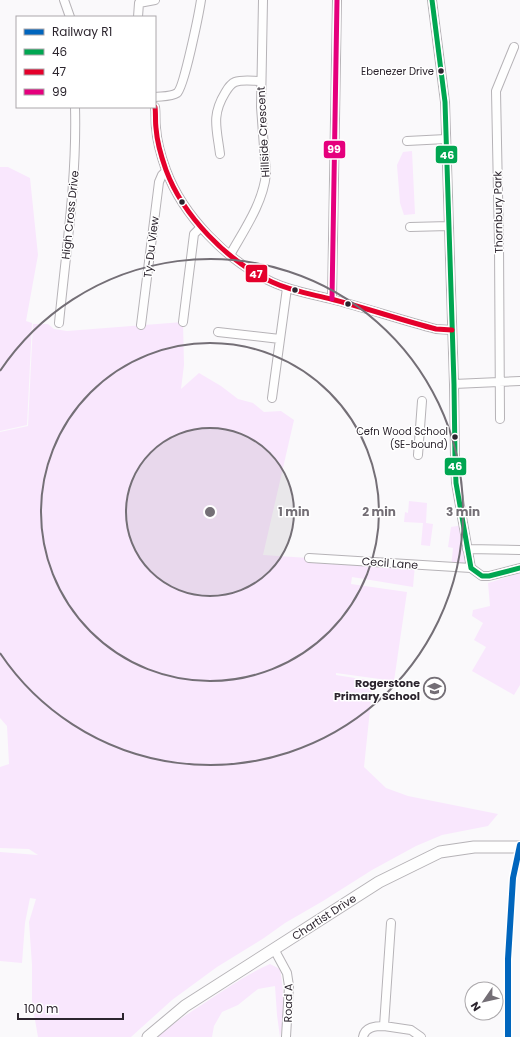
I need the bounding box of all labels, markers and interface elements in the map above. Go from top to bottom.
legend [16,16,156,108]
text: Railway R1 [52,23,112,40]
text: 46 [52,43,67,60]
text: 47 [52,63,67,80]
place label: Ebenezer Drive [361,64,434,79]
marker: Ebenezer Drive [436,66,446,76]
text: 99 [52,83,67,100]
street label: Hillside Crescent [253,86,273,178]
line badge: 99 [323,140,346,159]
text: 99 [327,141,341,157]
line badge: 46 [435,145,458,164]
text: 46 [440,147,454,163]
street label: High Cross Drive [57,170,83,260]
street label: Thornbury Park [489,170,507,253]
unlabelled marker [177,197,187,207]
street label: Ty-Du View [139,215,163,279]
line badge: 47 [245,264,268,283]
text: 47 [249,266,263,282]
unlabelled marker [290,285,300,295]
unlabelled marker [343,299,353,309]
place label: Cefn Wood School (SE-bound) [356,424,448,452]
marker: Cefn Wood School (SE-bound) [450,432,460,442]
line badge: 46 [444,457,467,476]
text: 46 [448,458,462,474]
text: 1 min [278,503,310,520]
text: 2 min [362,503,396,520]
text: 3 min [446,503,480,520]
centre of rings [203,505,217,519]
street label: Cecil Lane [361,553,419,573]
place label: Rogerstone Primary School [334,675,420,704]
school or university icon: Rogerstone Primary School [422,676,448,702]
street label: Chartist Drive [289,890,360,944]
north arrow [464,981,504,1021]
street label: Road A [280,983,296,1023]
scale bar [18,995,123,1021]
text: N [467,999,485,1014]
text: 100 m [24,1000,58,1017]

